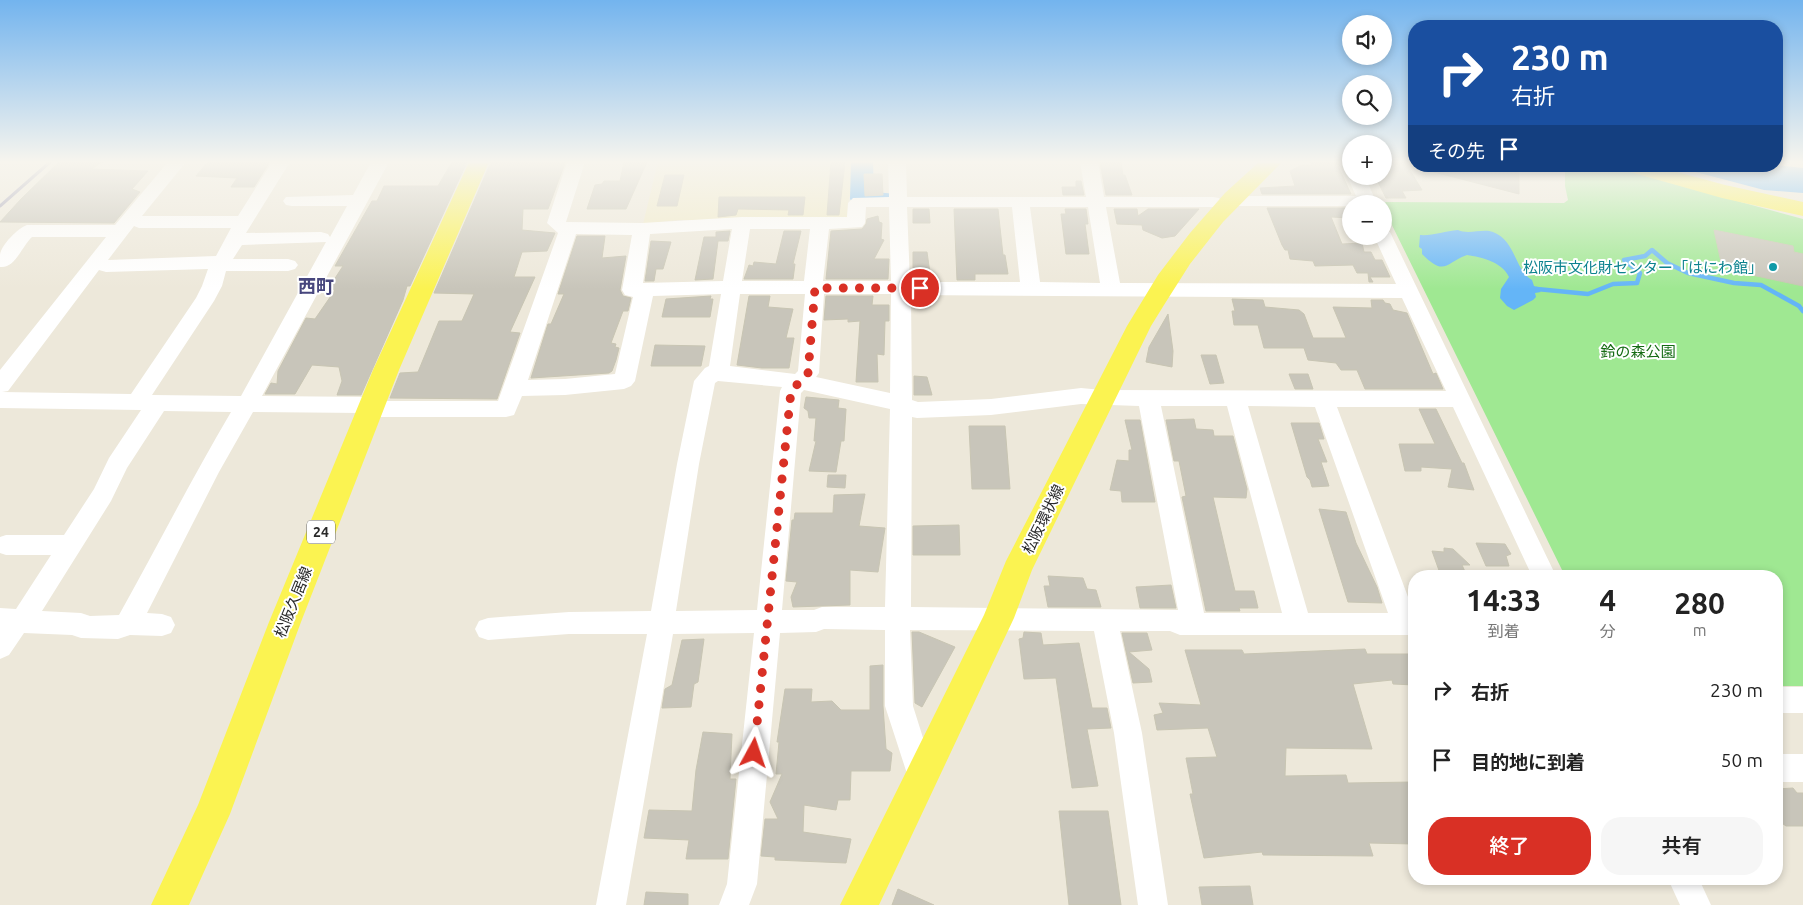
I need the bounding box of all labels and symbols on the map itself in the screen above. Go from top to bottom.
place label: 松阪市文化財センター「はにわ館」 [1523,259,1763,276]
marker: 松阪市文化財センター「はにわ館」 [1767,261,1779,273]
pin [899,267,941,309]
district label: 西町 [298,276,334,296]
park label: 鈴の森公園 [1600,343,1676,360]
street label: 松阪環状線 [1019,482,1067,556]
road number: 24 [307,520,335,544]
street label: 松阪久居線 [271,564,315,640]
position arrow [727,726,779,778]

